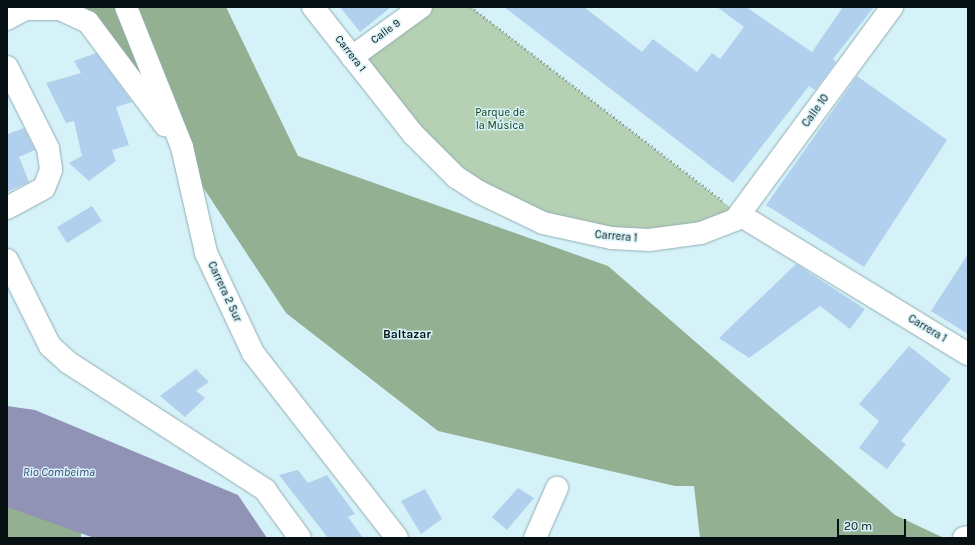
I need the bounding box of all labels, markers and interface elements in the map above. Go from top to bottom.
street label: Calle 9 [369,17,403,47]
street label: Carrera 1 [332,33,368,75]
street label: Calle 10 [800,92,832,130]
park label: Parque de la Música [475,107,525,133]
street label: Carrera 1 [594,229,638,245]
street label: Carrera 2 Sur [204,260,244,324]
street label: Carrera 1 [905,312,949,346]
district label: Baltazar [383,328,431,342]
water label: Rio Combeima [23,466,95,480]
scale bar [839,511,908,537]
text: 20 m [844,519,872,533]

